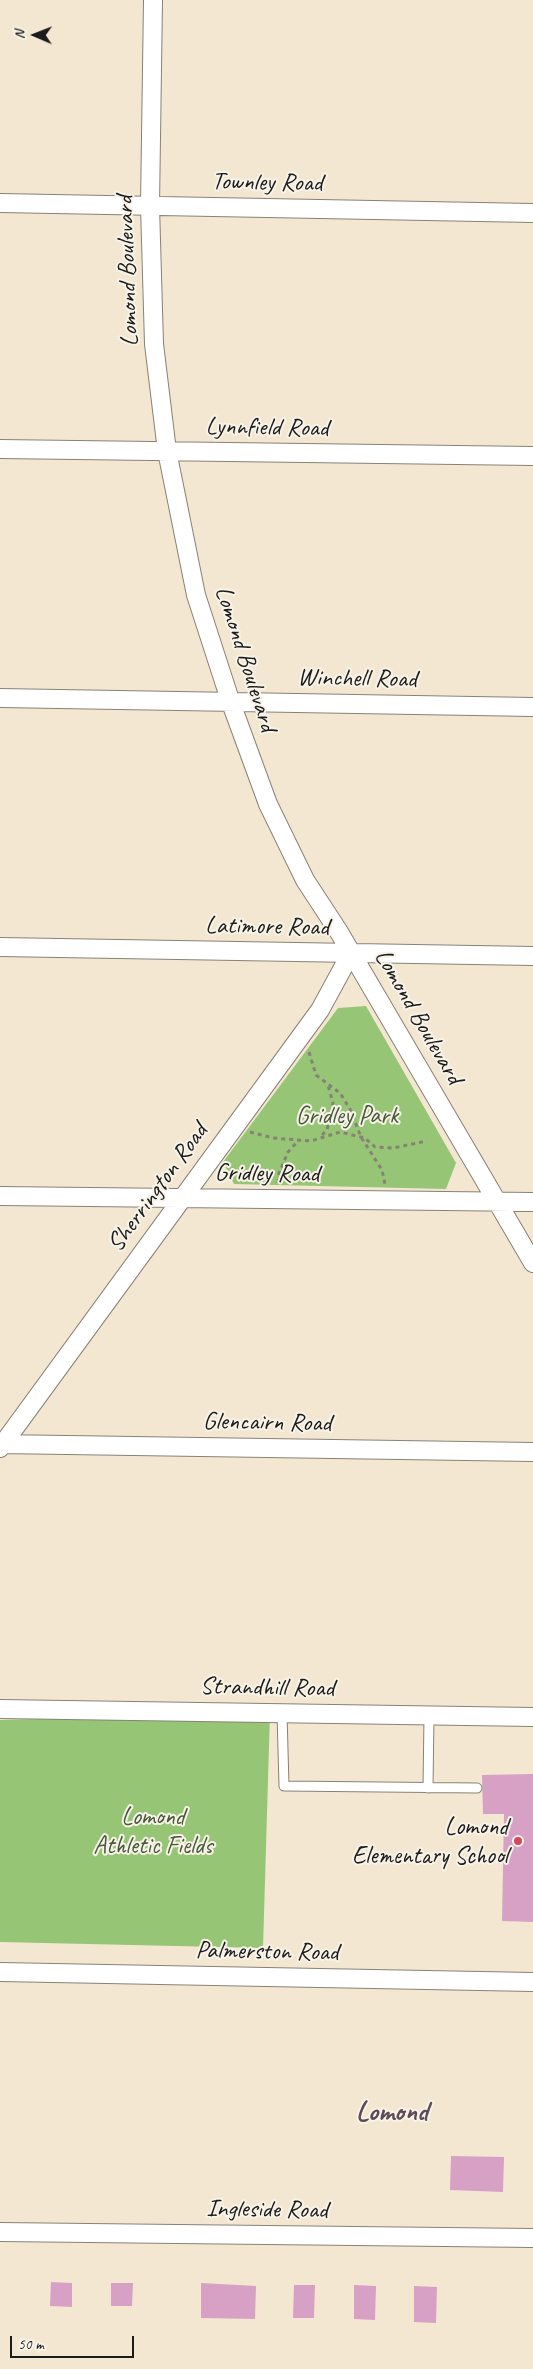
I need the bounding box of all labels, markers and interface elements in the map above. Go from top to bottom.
north arrow [10,10,60,60]
text: N [11,30,28,39]
street label: Townley Road [211,167,323,199]
street label: Lomond Boulevard [110,195,146,347]
street label: Lynnfield Road [205,412,329,444]
street label: Lomond Boulevard [207,583,283,735]
street label: Winchell Road [297,663,417,695]
street label: Latimore Road [205,911,329,943]
street label: Lomond Boulevard [367,944,469,1090]
park label: Gridley Park [296,1101,398,1131]
street label: Sherrington Road [101,1118,215,1258]
street label: Gridley Road [214,1158,320,1190]
street label: Glencairn Road [203,1407,331,1439]
street label: Strandhill Road [200,1672,334,1704]
park label: Lomond Athletic Fields [93,1802,213,1861]
place label: Lomond Elementary School [352,1812,508,1871]
marker: Lomond Elementary School [512,1835,524,1847]
street label: Palmerston Road [195,1936,339,1968]
district label: Lomond [356,2096,428,2130]
street label: Ingleside Road [206,2194,328,2226]
scale bar [12,2326,136,2358]
text: 50 m [18,2335,44,2354]

